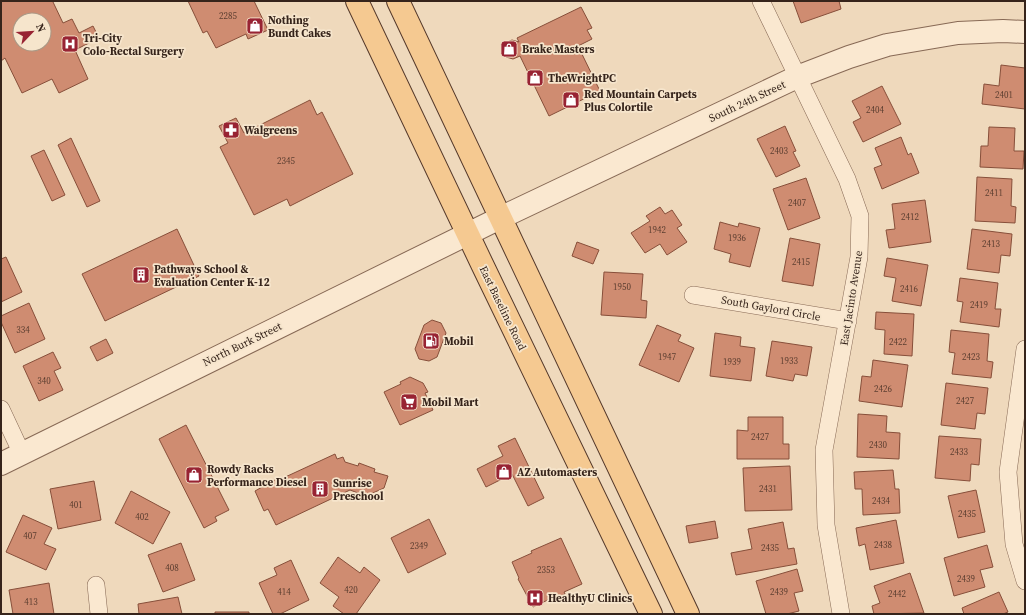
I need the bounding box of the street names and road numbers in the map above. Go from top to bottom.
street label: South 24th Street [706,77,788,126]
street label: East Jacinto Avenue [837,249,866,347]
street label: East Baseline Road [476,263,530,354]
street label: South Gaylord Circle [720,292,822,325]
street label: North Burk Street [200,319,285,370]

